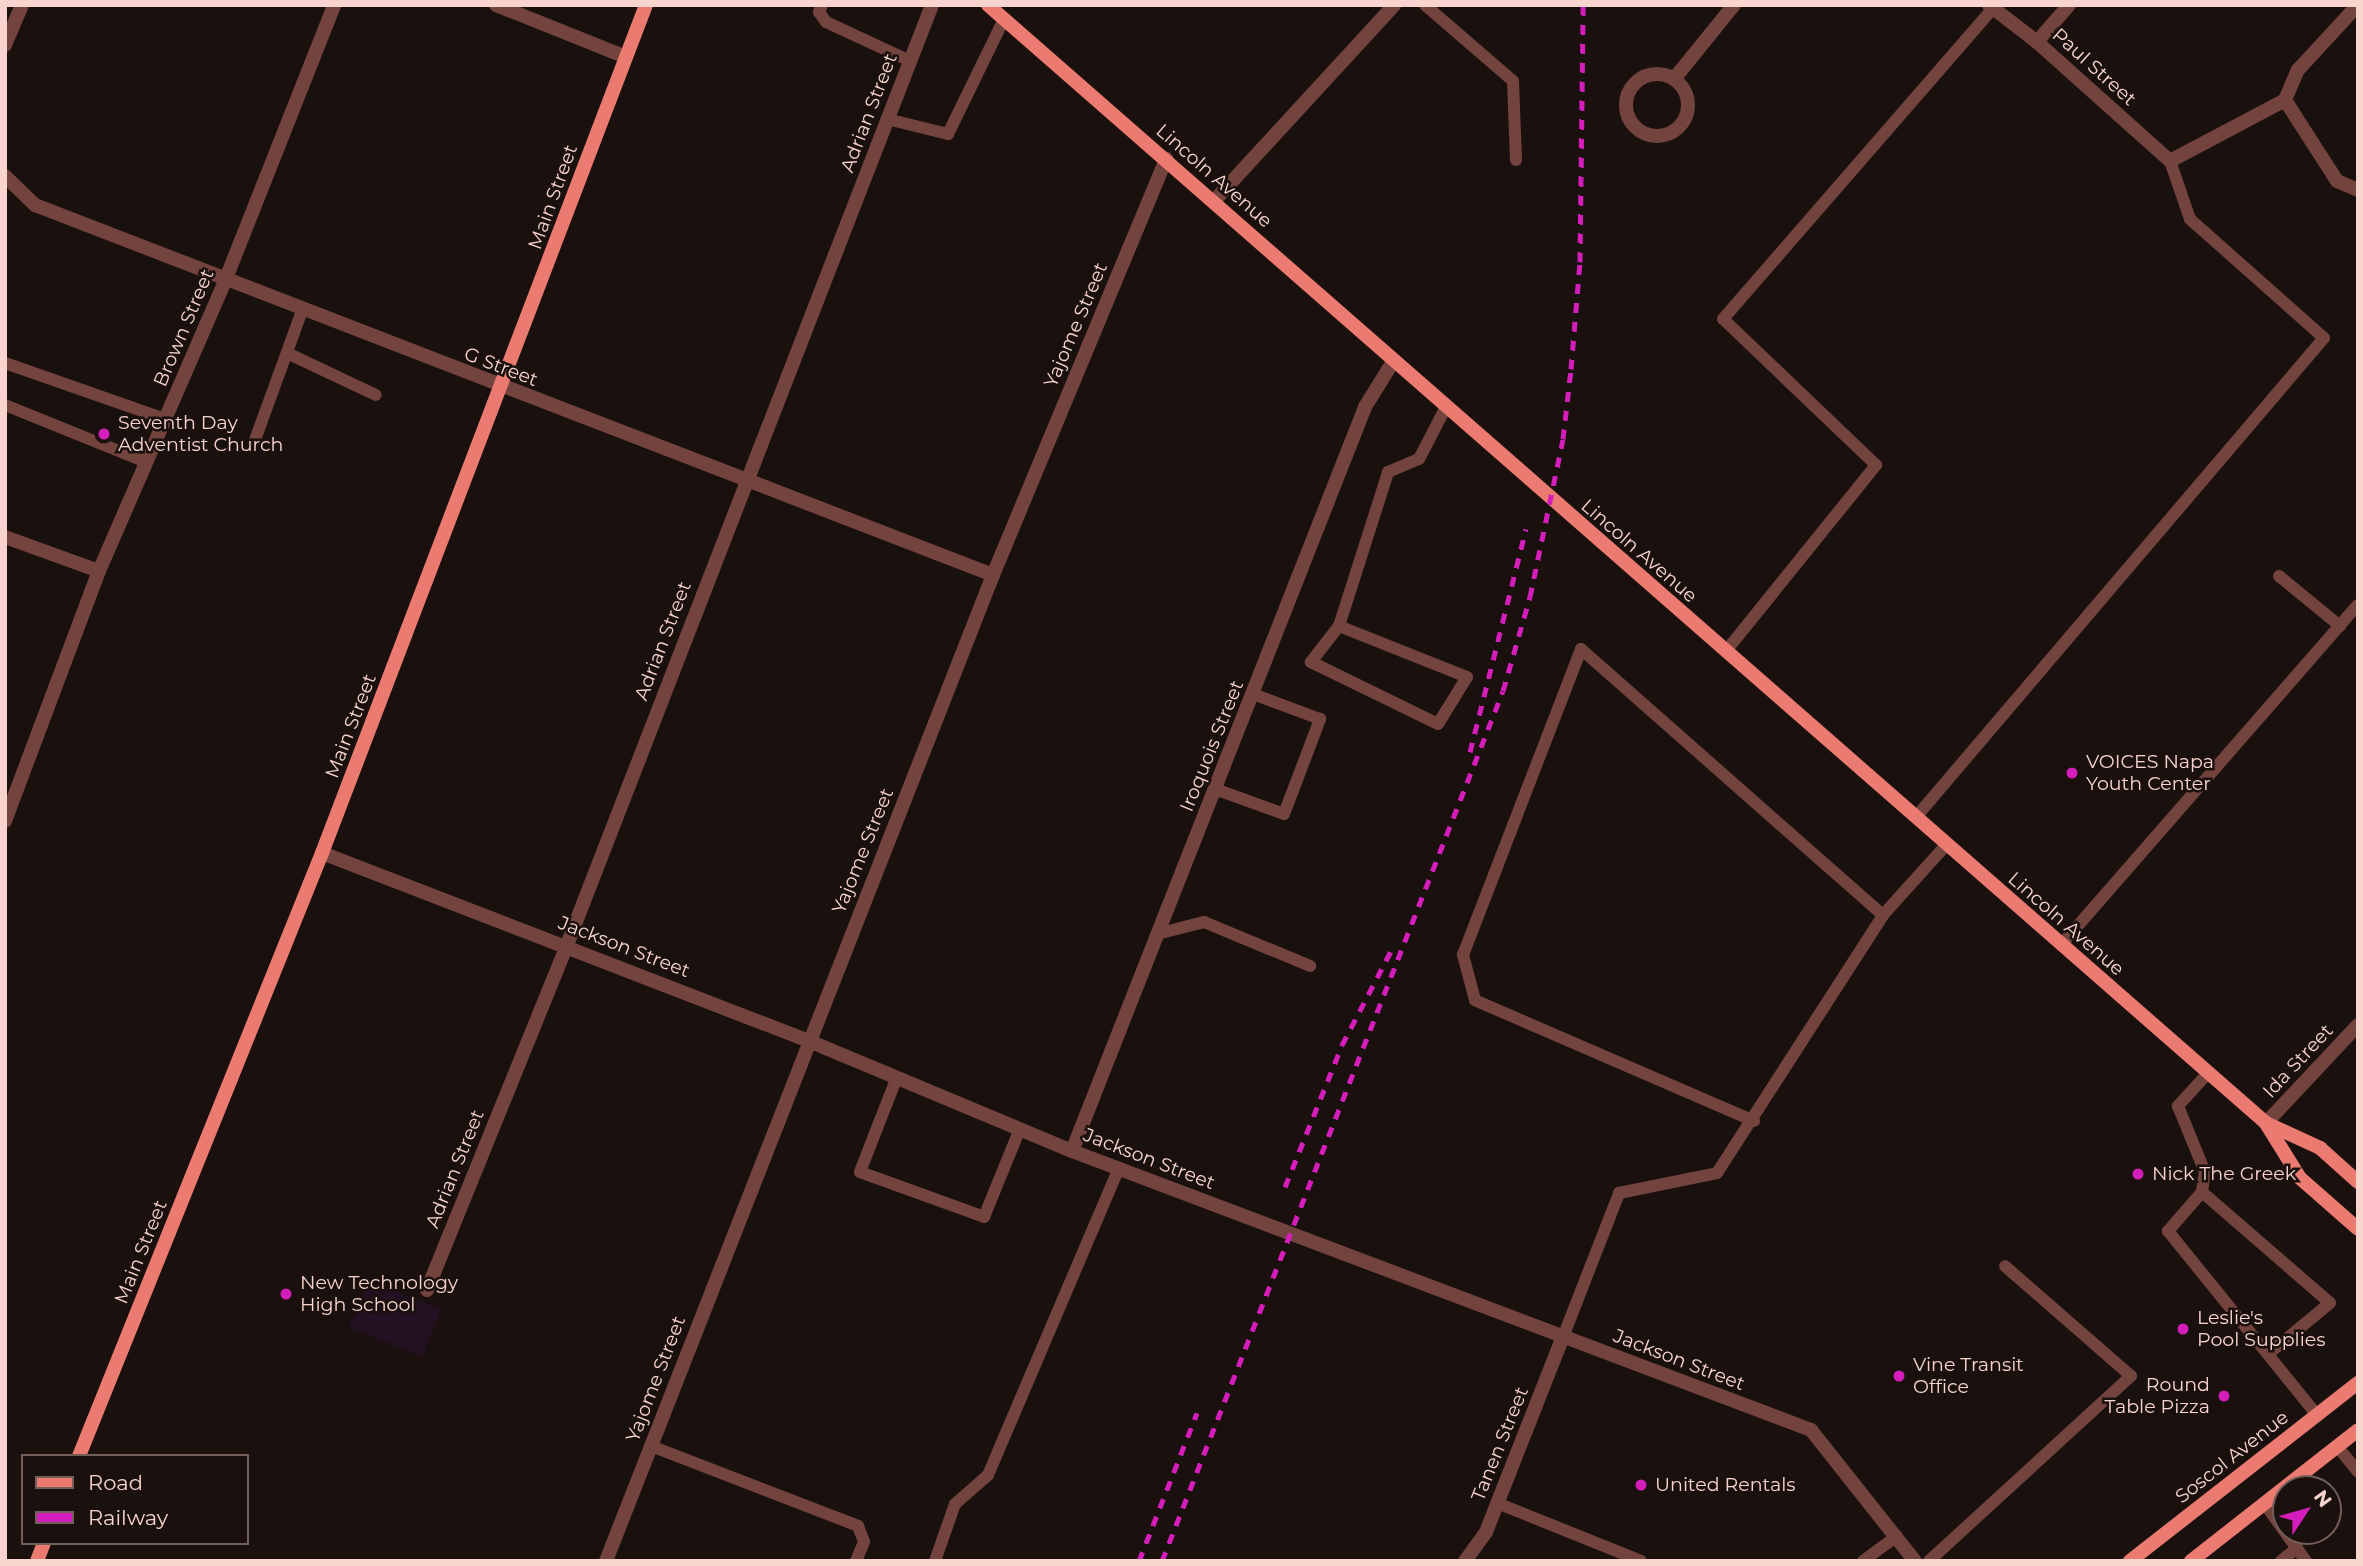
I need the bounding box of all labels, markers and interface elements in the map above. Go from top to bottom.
street label: Paul Street [2047,23,2141,111]
street label: Adrian Street [836,50,902,176]
street label: Lincoln Avenue [1151,119,1277,233]
street label: Main Street [524,142,582,252]
street label: Yajome Street [1039,259,1113,391]
street label: Brown Street [149,266,219,390]
street label: G Street [461,343,541,391]
place label: Seventh Day Adventist Church [118,412,283,456]
marker: Seventh Day Adventist Church [96,426,112,442]
street label: Lincoln Avenue [1576,494,1702,608]
street label: Adrian Street [630,578,696,704]
street label: Main Street [321,671,381,781]
street label: Iroquois Street [1175,677,1249,815]
place label: VOICES Napa Youth Center [2086,751,2214,795]
marker: VOICES Napa Youth Center [2064,765,2080,781]
street label: Yajome Street [827,785,899,917]
street label: Lincoln Avenue [2003,867,2129,981]
street label: Jackson Street [555,911,693,983]
street label: Ida Street [2258,1019,2338,1103]
street label: Adrian Street [421,1107,489,1231]
street label: Jackson Street [1080,1123,1218,1195]
place label: Nick The Greek [2152,1163,2296,1185]
marker: Nick The Greek [2130,1166,2146,1182]
street label: Main Street [110,1197,172,1307]
place label: New Technology High School [300,1272,458,1316]
marker: New Technology High School [278,1286,294,1302]
place label: Leslie's Pool Supplies [2197,1307,2325,1351]
street label: Yajome Street [621,1313,691,1445]
marker: Leslie's Pool Supplies [2175,1321,2191,1337]
street label: Jackson Street [1610,1324,1748,1396]
place label: Vine Transit Office [1913,1354,2024,1398]
marker: Vine Transit Office [1891,1368,1907,1384]
place label: Round Table Pizza [2105,1374,2210,1418]
street label: Tanen Street [1467,1384,1533,1504]
marker: Round Table Pizza [2216,1388,2232,1404]
street label: Soscol Avenue [2171,1406,2293,1508]
legend [21,1454,248,1545]
text: Road [88,1470,143,1495]
place label: United Rentals [1655,1474,1796,1496]
north arrow [2272,1475,2342,1545]
marker: United Rentals [1633,1477,1649,1493]
text: N [2309,1486,2337,1512]
text: Railway [88,1505,168,1530]

